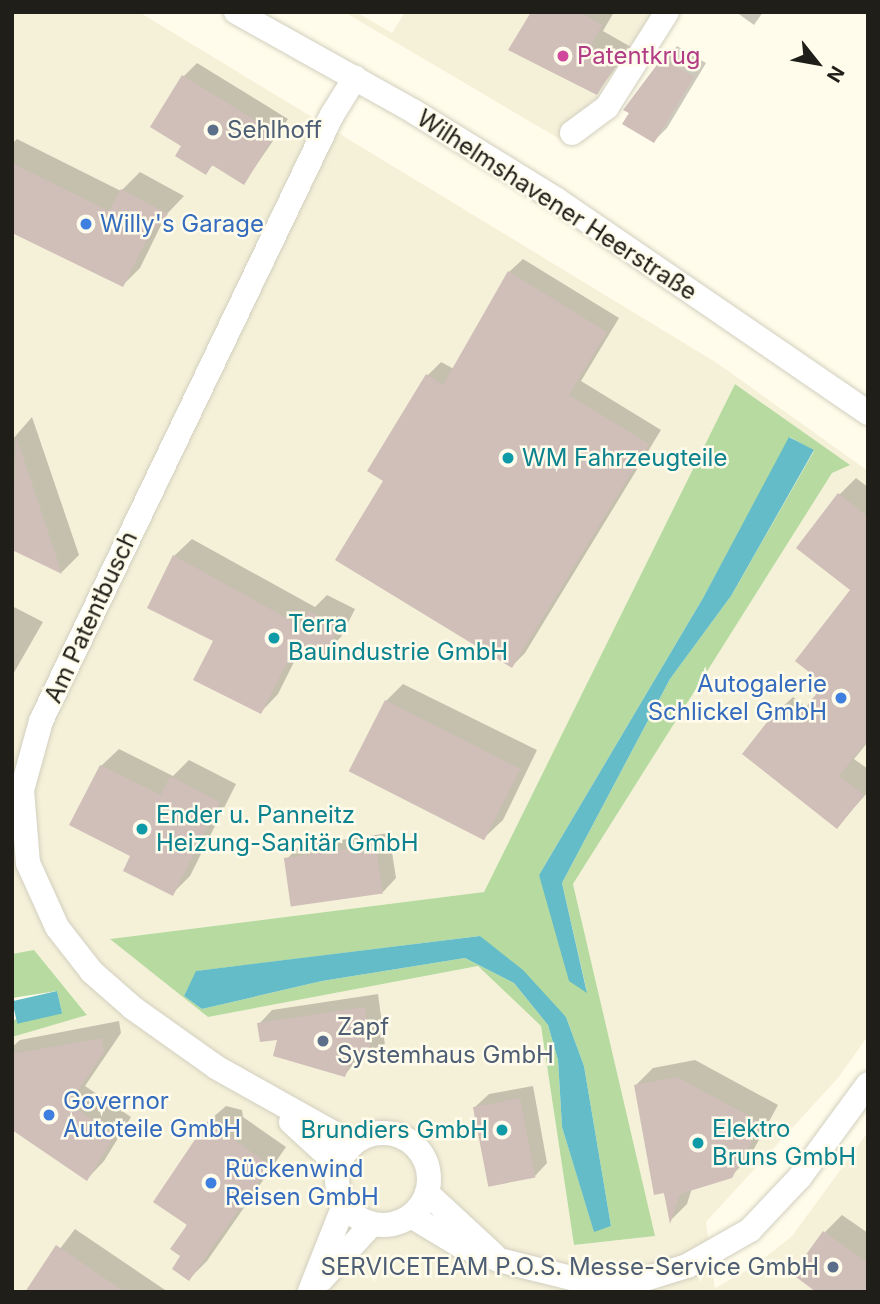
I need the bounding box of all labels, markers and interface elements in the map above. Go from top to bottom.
north arrow [782,28,852,98]
place label: Patentkrug [577,42,701,70]
marker: Patentkrug [555,48,571,64]
text: N [822,62,849,86]
street label: Wilhelmshavener Heerstraße [412,104,702,306]
place label: Sehlhoff [227,116,322,144]
marker: Sehlhoff [205,122,221,138]
place label: Willy's Garage [100,210,264,238]
marker: Willy's Garage [78,216,94,232]
place label: WM Fahrzeugteile [522,444,727,472]
marker: WM Fahrzeugteile [500,450,516,466]
street label: Am Patentbusch [39,527,143,707]
place label: Terra Bauindustrie GmbH [288,610,508,666]
marker: Terra Bauindustrie GmbH [266,630,282,646]
place label: Autogalerie Schlickel GmbH [648,670,827,726]
marker: Autogalerie Schlickel GmbH [833,690,849,706]
place label: Ender u. Panneitz Heizung-Sanitär GmbH [156,801,419,857]
marker: Ender u. Panneitz Heizung-Sanitär GmbH [134,821,150,837]
place label: Zapf Systemhaus GmbH [337,1013,554,1069]
marker: Zapf Systemhaus GmbH [315,1033,331,1049]
place label: Governor Autoteile GmbH [63,1087,241,1143]
marker: Governor Autoteile GmbH [41,1107,57,1123]
place label: Elektro Bruns GmbH [712,1115,856,1171]
place label: Brundiers GmbH [300,1116,488,1144]
marker: Brundiers GmbH [494,1122,510,1138]
marker: Elektro Bruns GmbH [690,1135,706,1151]
place label: Rückenwind Reisen GmbH [225,1155,379,1211]
marker: Rückenwind Reisen GmbH [203,1175,219,1191]
place label: SERVICETEAM P.O.S. Messe-Service GmbH [321,1253,819,1281]
marker: SERVICETEAM P.O.S. Messe-Service GmbH [825,1259,841,1275]

